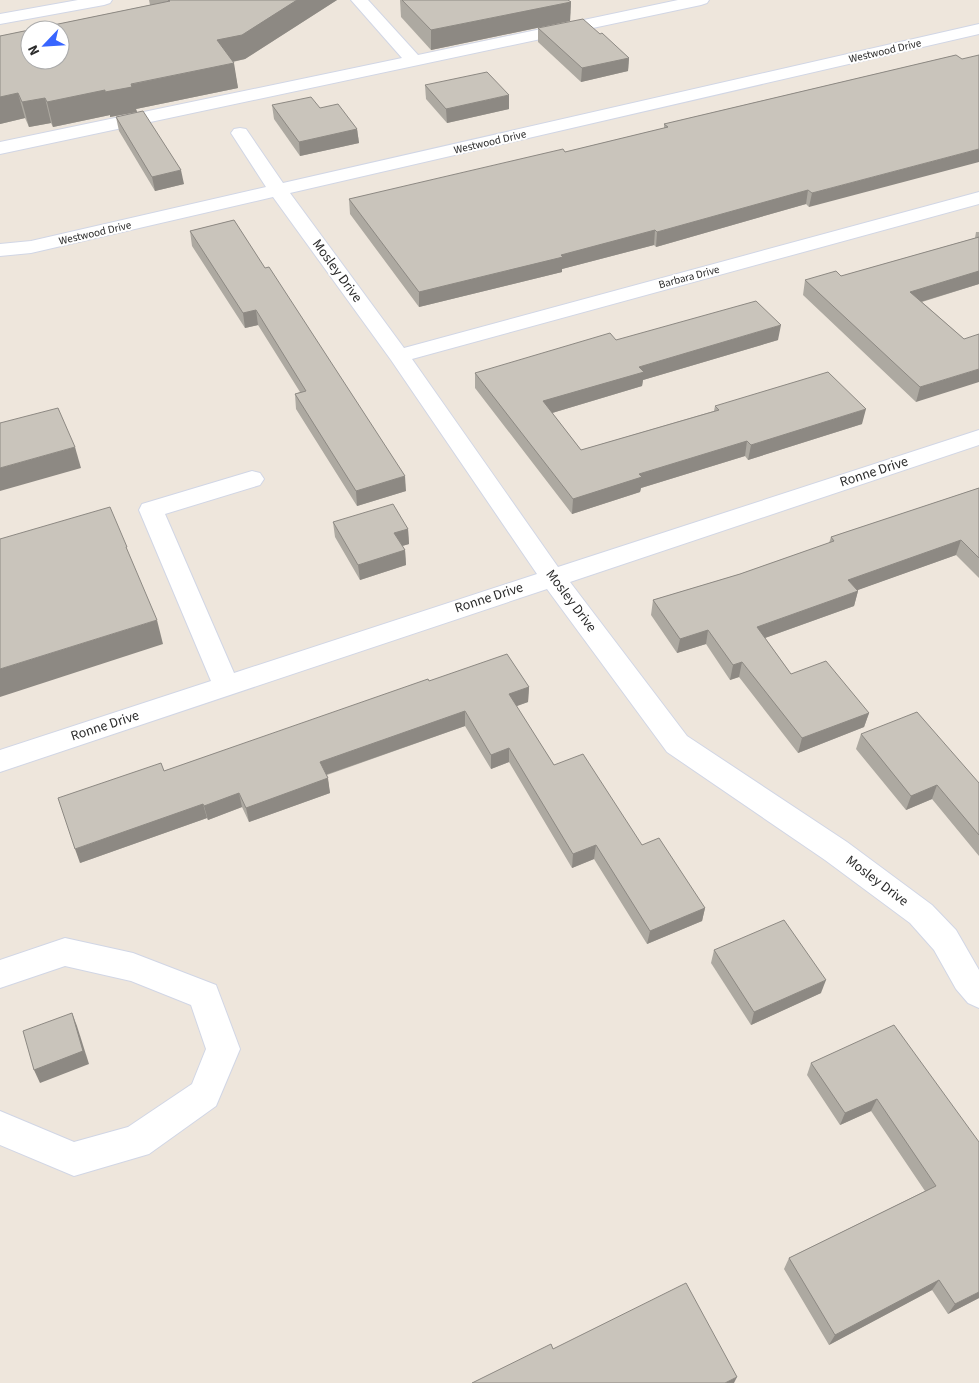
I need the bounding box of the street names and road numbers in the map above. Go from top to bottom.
street label: Westwood Drive [847,35,923,67]
street label: Westwood Drive [452,126,528,158]
street label: Westwood Drive [57,217,133,249]
street label: Mosley Drive [307,235,367,307]
street label: Barbara Drive [657,262,722,292]
street label: Ronne Drive [837,452,911,492]
street label: Mosley Drive [541,565,601,637]
street label: Ronne Drive [452,578,526,618]
street label: Ronne Drive [68,706,142,746]
street label: Mosley Drive [841,851,913,911]

